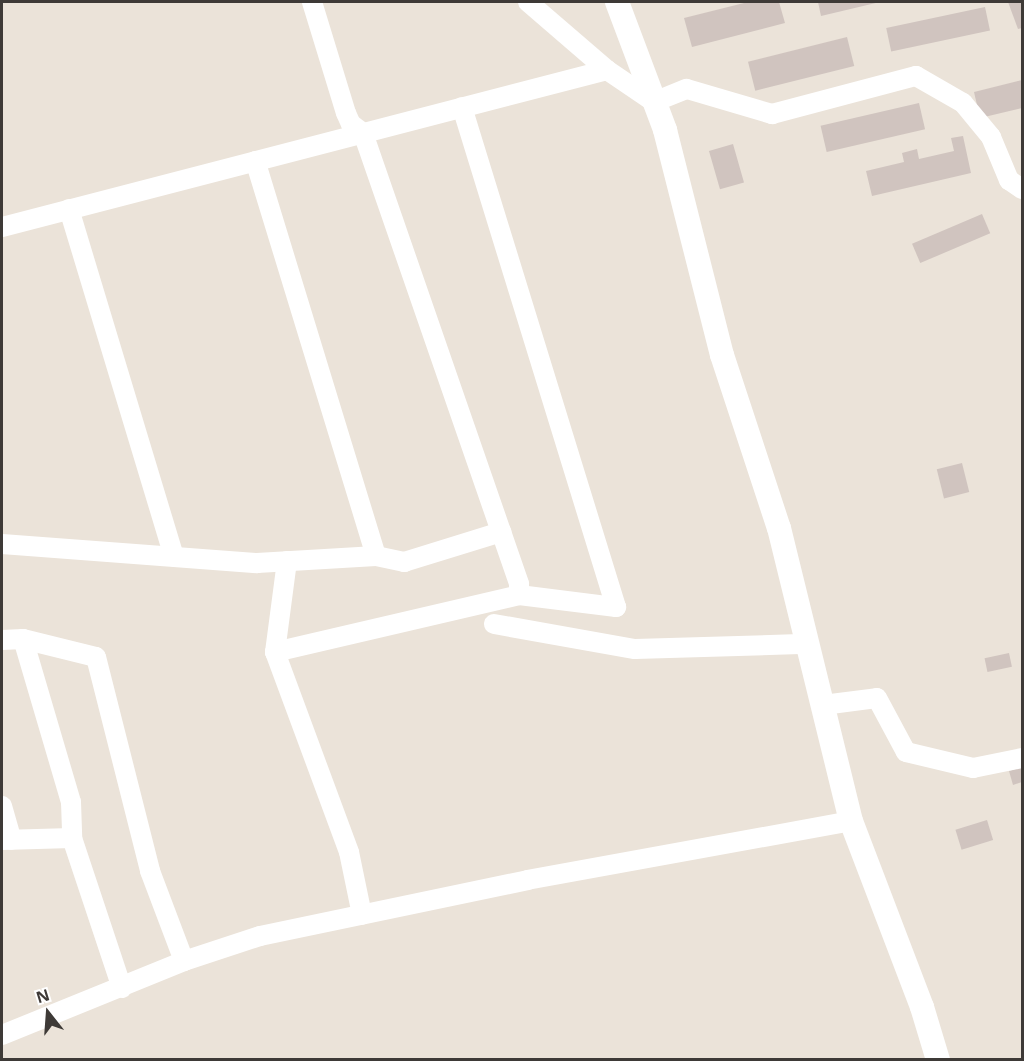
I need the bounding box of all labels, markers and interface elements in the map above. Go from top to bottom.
north arrow [18,983,78,1043]
text: N [33,983,52,1008]

